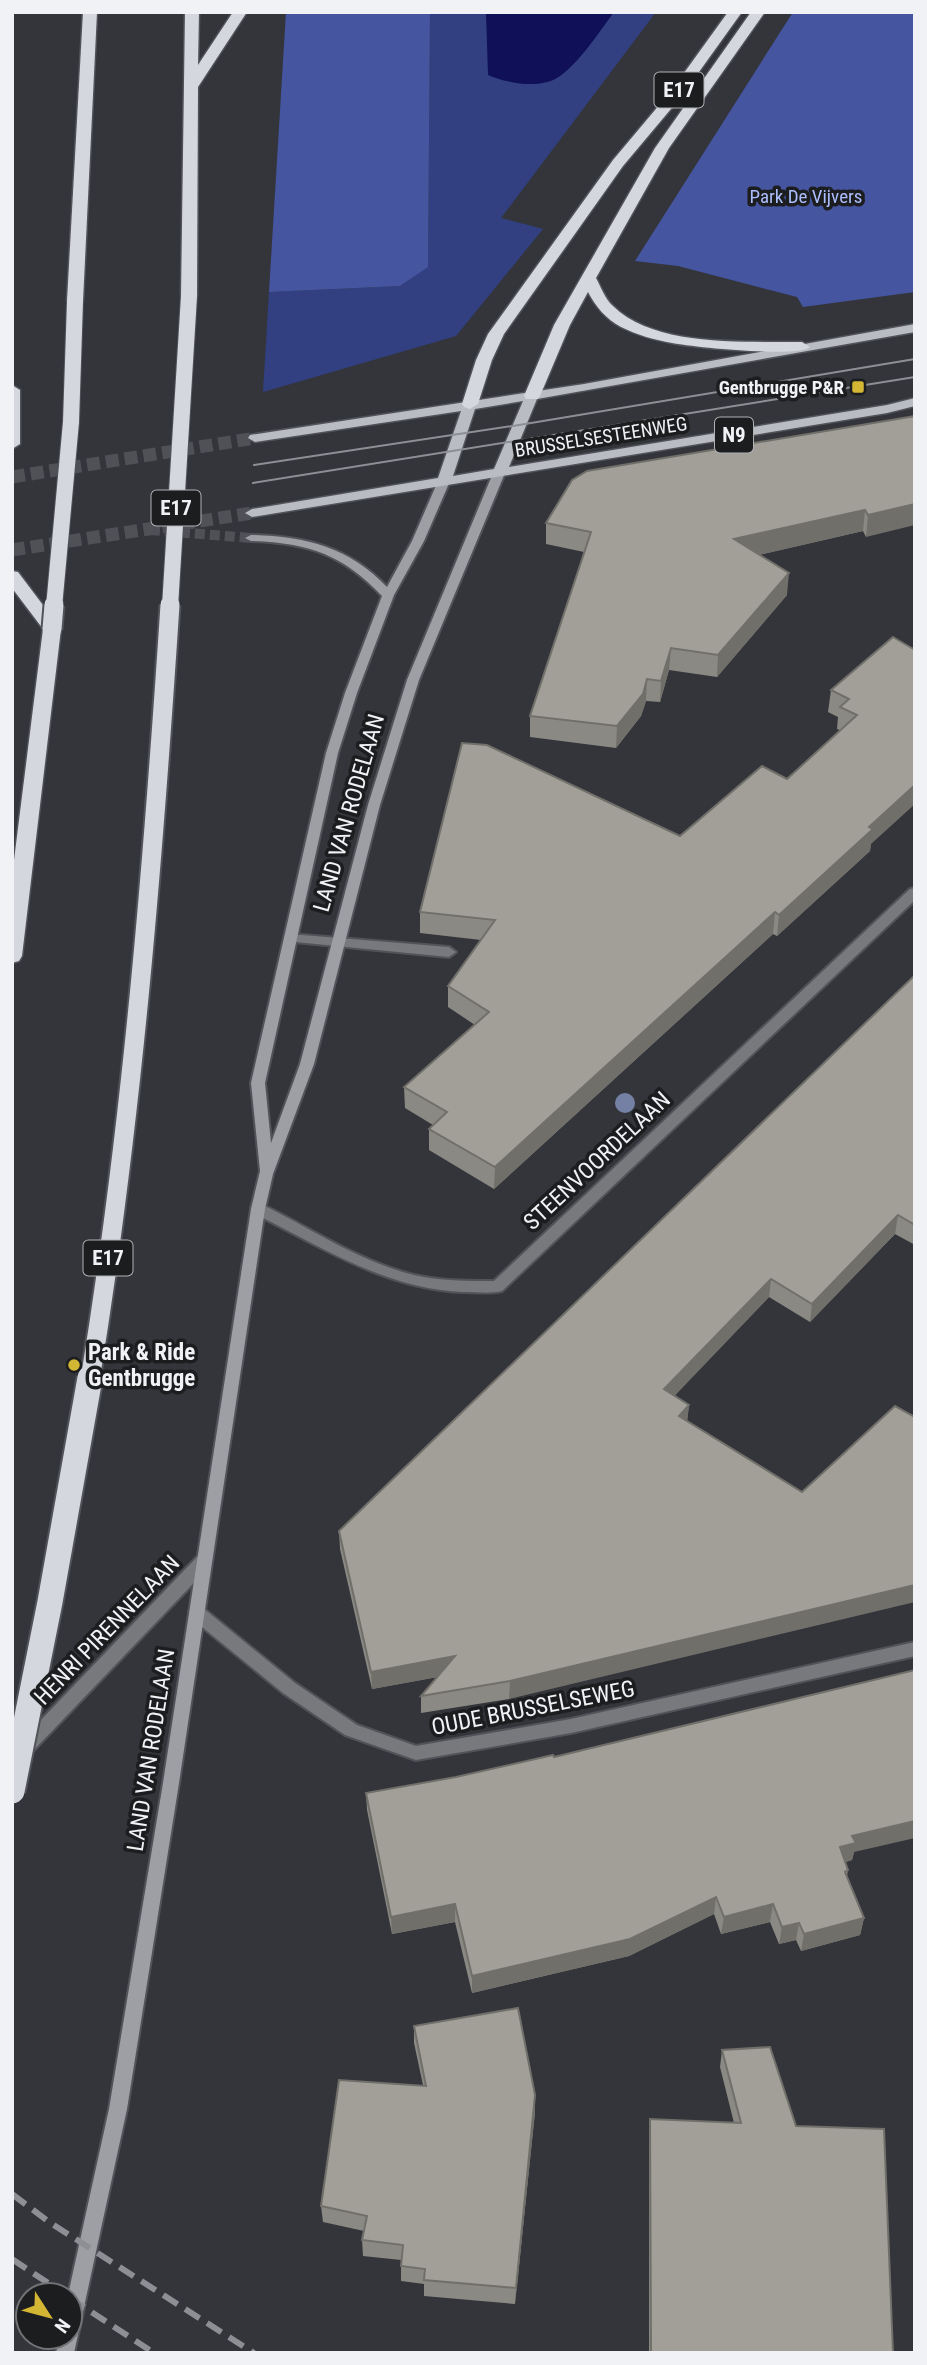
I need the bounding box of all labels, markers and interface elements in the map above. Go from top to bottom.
road number: E17 [654,72,704,108]
park label: Park De Vijvers [750,185,863,208]
place label: Gentbrugge P&R [719,376,844,399]
marker: Gentbrugge P&R [850,379,866,395]
street label: BRUSSELSESTEENWEG [513,412,689,462]
road number: N9 [715,418,753,452]
road number: E17 [152,490,200,526]
street label: LAND VAN RODELAAN [308,711,390,915]
street label: STEENVOORDELAAN [518,1086,676,1236]
road number: E17 [84,1240,132,1276]
place label: Park & Ride Gentbrugge [88,1339,195,1392]
marker: Park & Ride Gentbrugge [66,1357,82,1373]
street label: HENRI PIRENNELAAN [29,1550,185,1710]
street label: LAND VAN RODELAAN [122,1647,180,1853]
street label: OUDE BRUSSELSEWEG [429,1675,637,1741]
north arrow [14,2281,84,2351]
text: N [50,2314,75,2337]

